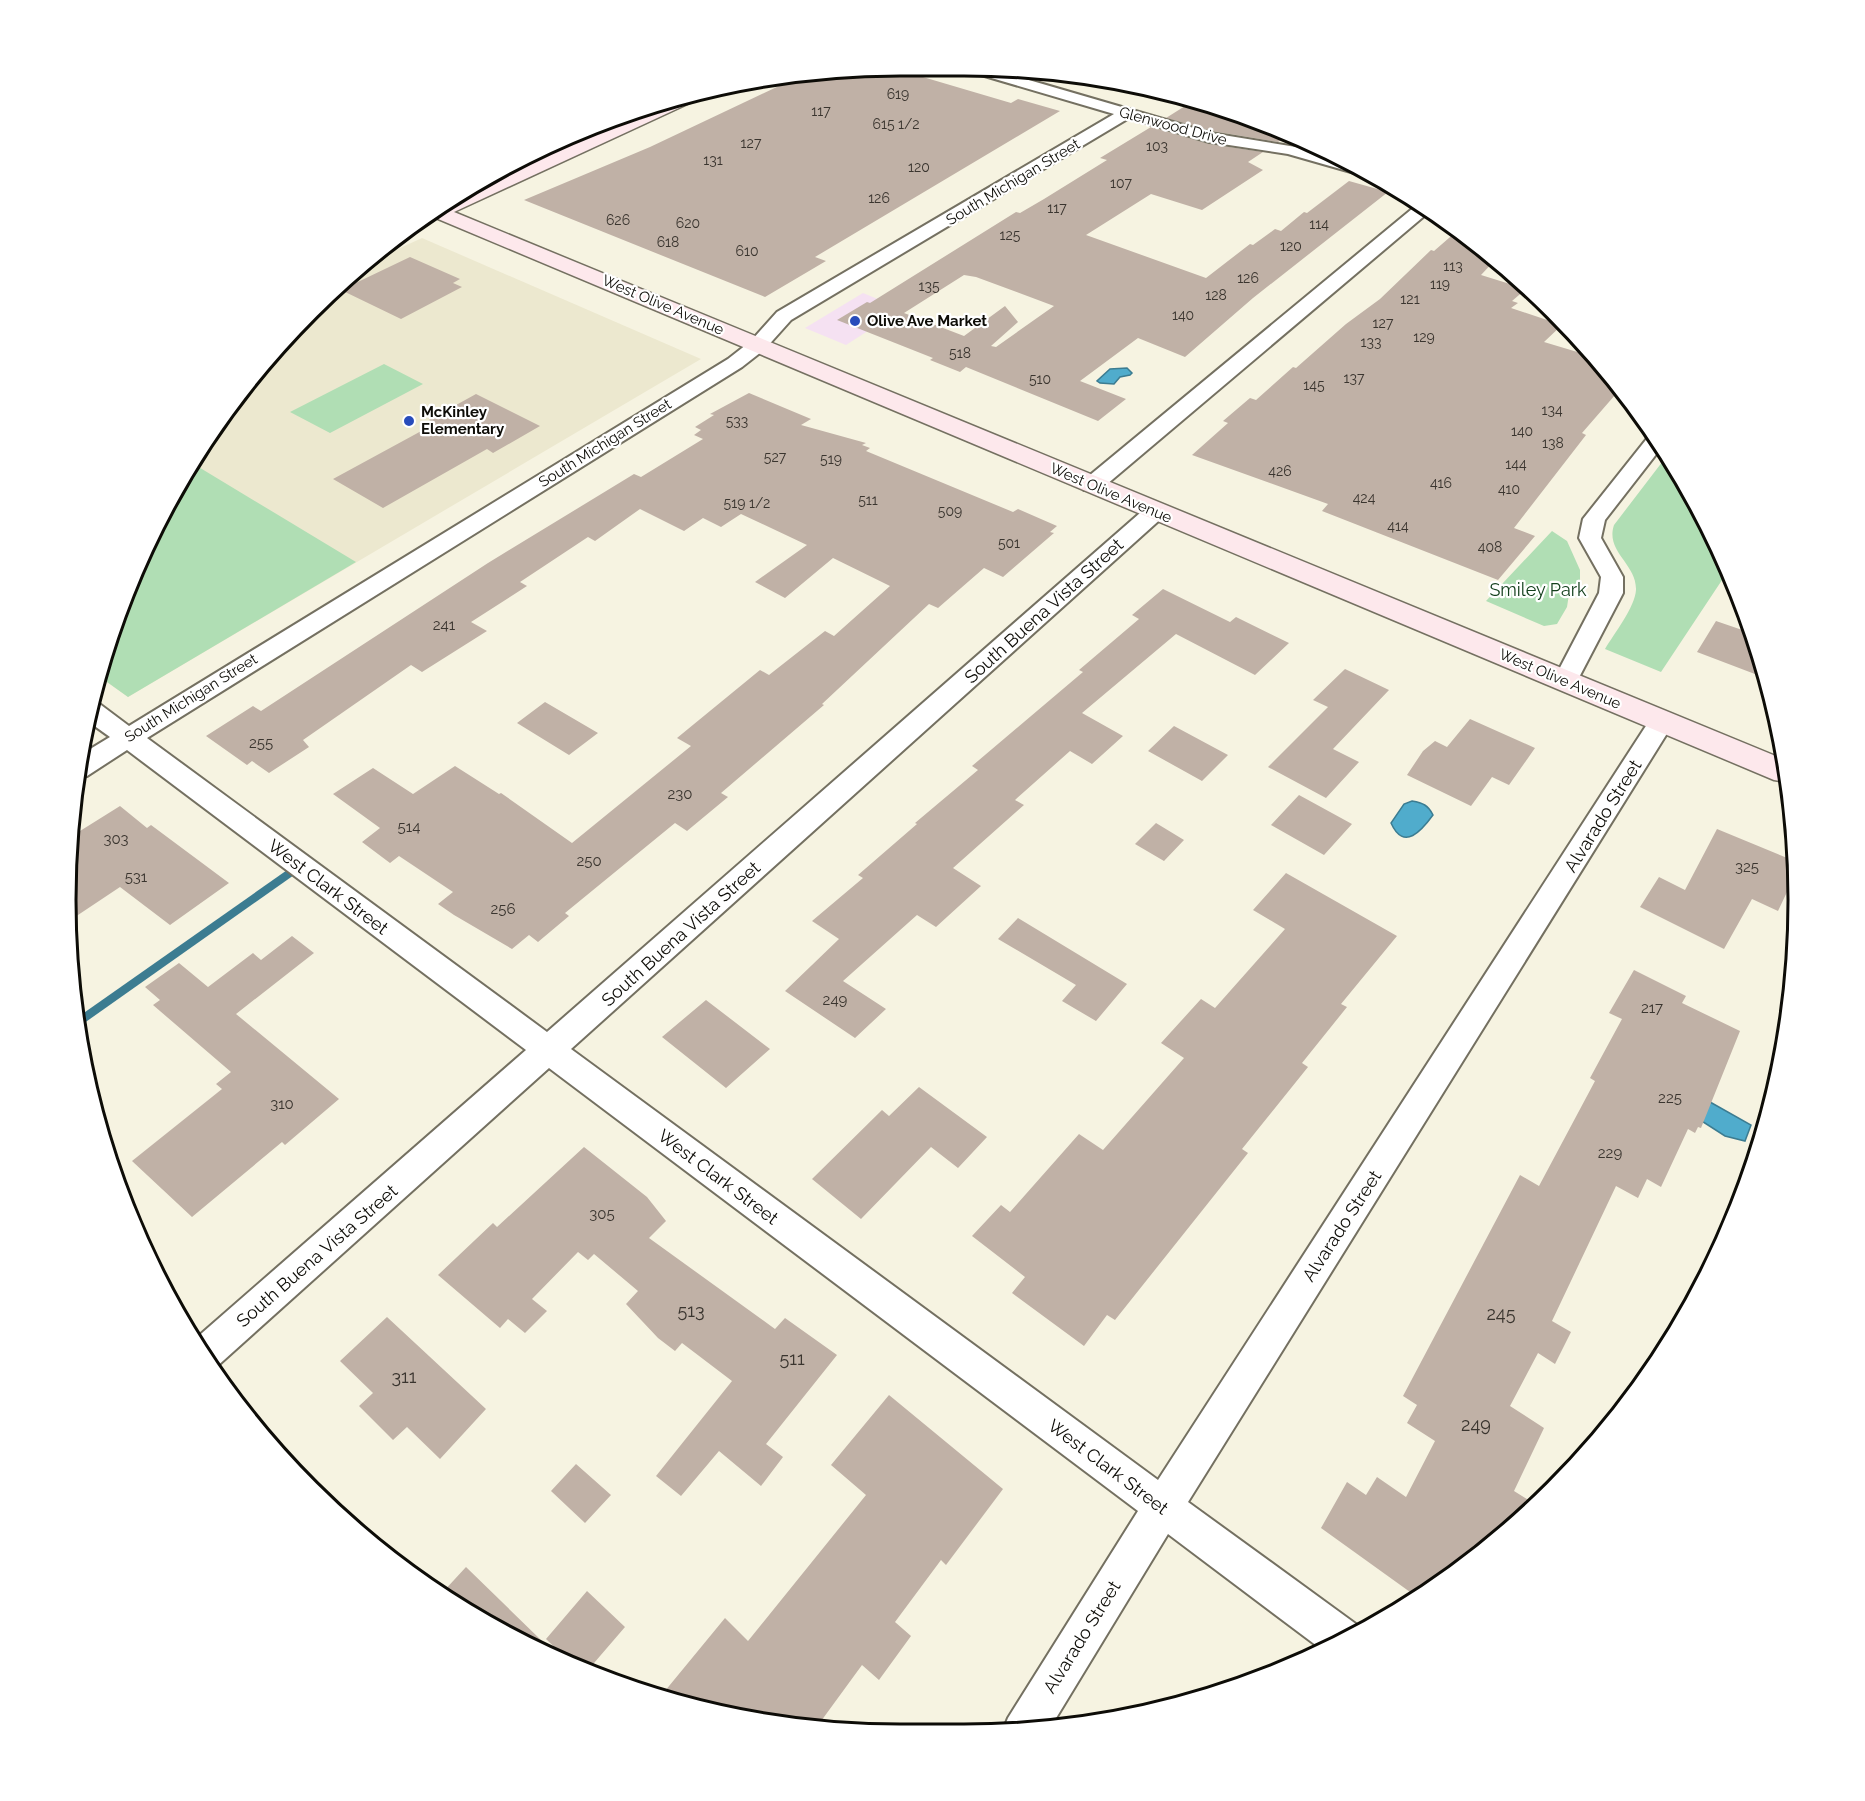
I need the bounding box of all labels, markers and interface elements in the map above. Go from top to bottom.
house number: 619 [887,86,909,102]
house number: 117 [811,103,831,119]
street label: Glenwood Drive [1117,103,1229,149]
house number: 615 1/2 [872,116,920,132]
house number: 127 [741,135,762,151]
street label: South Michigan Street [943,135,1083,229]
house number: 103 [1146,138,1168,154]
house number: 131 [703,152,723,168]
house number: 120 [908,159,930,175]
house number: 107 [1110,175,1132,191]
house number: 126 [868,190,890,206]
house number: 117 [1047,200,1067,216]
house number: 626 [606,212,630,228]
house number: 620 [676,215,700,231]
house number: 114 [1309,216,1329,232]
house number: 125 [1000,227,1021,243]
house number: 618 [657,234,679,250]
house number: 120 [1280,238,1302,254]
house number: 610 [735,243,759,259]
house number: 113 [1443,258,1463,274]
house number: 126 [1237,270,1259,286]
street label: West Olive Avenue [599,271,727,339]
house number: 119 [1430,276,1450,292]
house number: 135 [918,278,940,294]
house number: 128 [1205,287,1227,303]
house number: 121 [1400,291,1420,307]
house number: 140 [1172,307,1194,323]
place label: Olive Ave Market [867,312,987,330]
marker: Olive Ave Market [848,314,862,328]
house number: 127 [1373,315,1394,331]
house number: 129 [1413,329,1435,345]
house number: 133 [1361,334,1381,350]
house number: 518 [949,345,971,361]
house number: 137 [1344,370,1365,386]
house number: 510 [1029,371,1051,387]
house number: 145 [1303,377,1325,393]
street label: South Michigan Street [535,395,675,491]
house number: 134 [1541,402,1563,418]
place label: McKinley Elementary [421,403,505,438]
house number: 533 [726,413,748,429]
marker: McKinley Elementary [402,414,416,428]
house number: 140 [1511,423,1533,439]
house number: 138 [1542,435,1564,451]
house number: 527 [764,449,787,465]
house number: 519 [820,451,842,467]
house number: 144 [1505,456,1527,472]
street label: West Olive Avenue [1047,459,1175,527]
house number: 426 [1268,463,1292,479]
house number: 416 [1430,475,1452,491]
house number: 410 [1498,481,1520,497]
house number: 424 [1353,490,1376,506]
house number: 511 [858,492,878,508]
house number: 519 1/2 [724,495,770,511]
house number: 509 [938,503,962,519]
house number: 414 [1387,518,1409,534]
street label: South Buena Vista Street [960,534,1127,687]
house number: 501 [998,535,1020,551]
house number: 408 [1478,539,1502,555]
park label: Smiley Park [1489,579,1587,600]
house number: 241 [433,616,456,634]
street label: West Olive Avenue [1496,645,1624,713]
street label: South Michigan Street [121,650,261,746]
house number: 255 [249,734,273,752]
street label: Alvarado Street [1560,756,1646,876]
house number: 230 [667,785,693,803]
house number: 514 [398,818,420,836]
house number: 303 [103,830,129,848]
street label: West Clark Street [264,835,392,939]
house number: 250 [576,852,602,870]
street label: South Buena Vista Street [597,857,764,1010]
house number: 325 [1735,858,1759,876]
house number: 531 [125,868,148,886]
house number: 256 [490,900,516,918]
house number: 249 [823,991,848,1009]
house number: 217 [1641,999,1663,1017]
house number: 225 [1658,1089,1682,1107]
house number: 310 [270,1095,294,1113]
street label: West Clark Street [654,1125,782,1229]
house number: 229 [1598,1144,1622,1162]
street label: Alvarado Street [1298,1166,1385,1285]
street label: South Buena Vista Street [232,1180,401,1331]
house number: 305 [589,1205,615,1223]
house number: 513 [677,1300,705,1321]
house number: 245 [1486,1303,1516,1324]
house number: 511 [779,1348,805,1369]
house number: 311 [391,1366,417,1387]
house number: 249 [1461,1414,1491,1435]
street label: West Clark Street [1044,1415,1172,1519]
street label: Alvarado Street [1039,1577,1125,1697]

